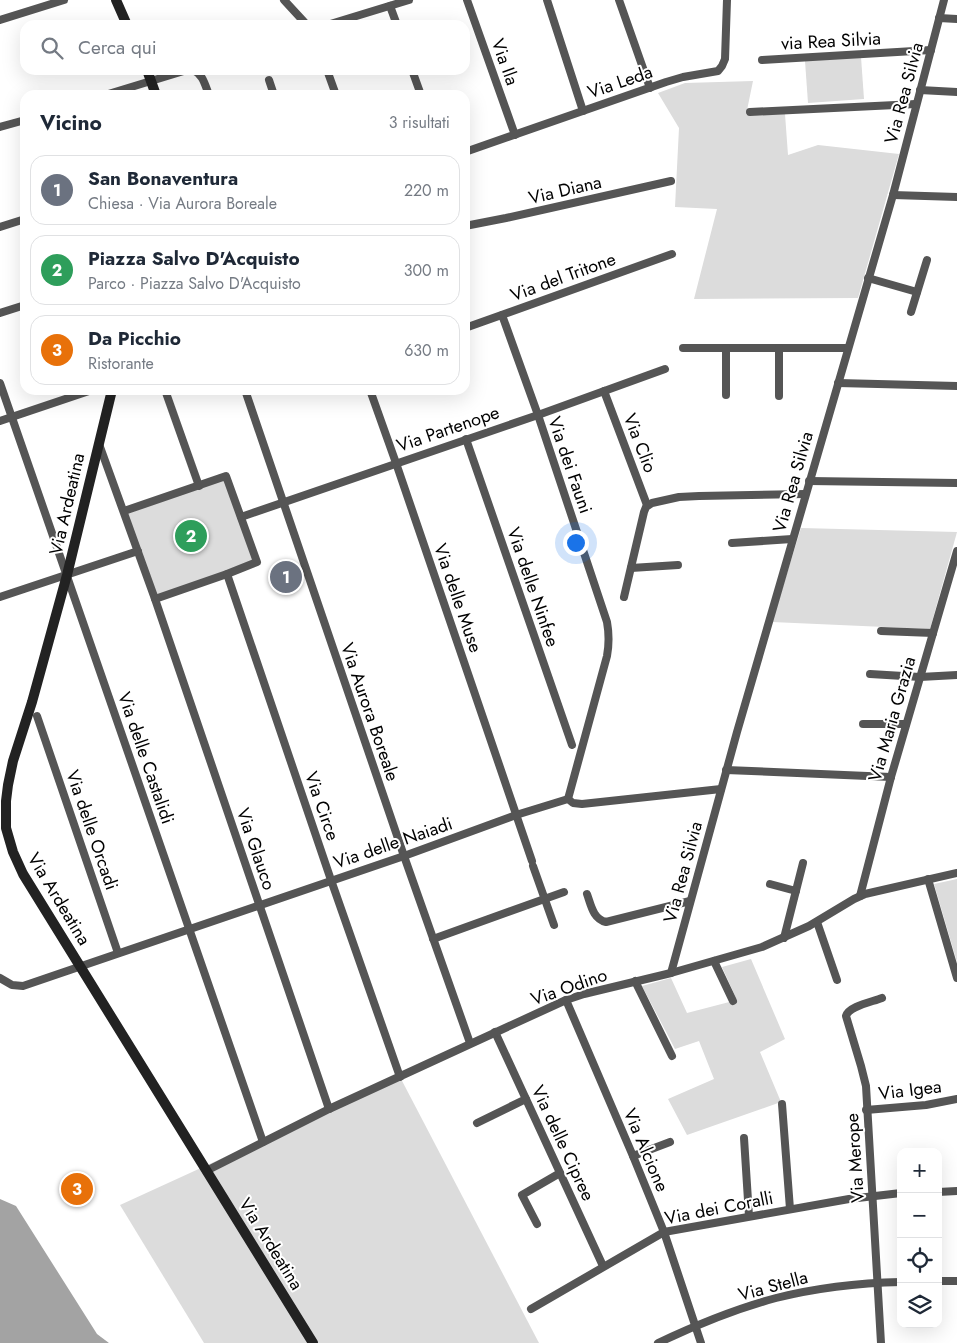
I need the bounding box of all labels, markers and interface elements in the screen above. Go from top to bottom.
search box [20,20,470,75]
street label: via Rea Silvia [780,25,882,57]
icon: search [38,34,66,62]
text: Cerca qui [78,34,157,61]
street label: Via Ila [485,35,525,89]
street label: Via Rea Silvia [878,39,930,147]
street label: Via Leda [584,59,656,105]
text: Vicino [40,108,102,138]
text: 3 risultati [389,111,450,134]
text: San Bonaventura [88,165,238,192]
street label: Via Diana [526,169,604,211]
text: 1 [53,179,61,202]
text: 220 m [404,179,449,202]
text: Chiesa · Via Aurora Boreale [88,192,277,215]
text: Piazza Salvo D'Acquisto [88,245,300,272]
street label: Via del Tritone [507,246,619,308]
text: 2 [52,259,62,282]
text: 300 m [404,259,449,282]
text: Parco · Piazza Salvo D'Acquisto [88,272,301,295]
text: Da Picchio [88,325,181,352]
text: 3 [52,339,62,362]
text: 630 m [404,339,449,362]
text: Ristorante [88,352,154,375]
street label: Via Partenope [393,399,503,459]
street label: Via Clio [617,410,663,477]
street label: Via dei Fauni [541,413,599,517]
street label: Via Rea Silvia [766,428,820,536]
street label: Via Ardeatina [43,450,91,558]
pin: 2 [175,517,207,555]
street label: Via delle Ninfee [500,524,566,650]
your location [563,530,589,556]
street label: Via delle Muse [427,540,489,656]
pin: 1 [270,558,302,596]
street label: Via Aurora Boreale [334,639,406,785]
street label: Via Maria Grazia [862,653,922,785]
street label: Via delle Castalidi [111,688,181,828]
street label: Via delle Orcadi [59,766,125,894]
street label: Via Circe [298,768,346,844]
street label: Via Glauco [230,804,282,894]
street label: Via delle Naiadi [330,811,456,875]
street label: Via Rea Silvia [657,818,709,926]
street label: Via Ardeatina [21,848,97,950]
street label: Via Odino [527,962,611,1012]
street label: Via Igea [877,1073,943,1107]
street label: Via delle Cipree [525,1081,601,1205]
street label: Via Alcione [617,1104,675,1196]
street label: Via Merope [839,1112,871,1204]
map controls [897,1148,942,1328]
button: + [897,1148,942,1193]
pin: 3 [61,1170,93,1208]
street label: Via dei Coralli [662,1185,776,1231]
street label: Via Ardeatina [232,1193,310,1295]
button: − [897,1193,942,1238]
button: locate [897,1238,942,1283]
street label: Via Stella [735,1264,811,1308]
button: layers [897,1283,942,1328]

